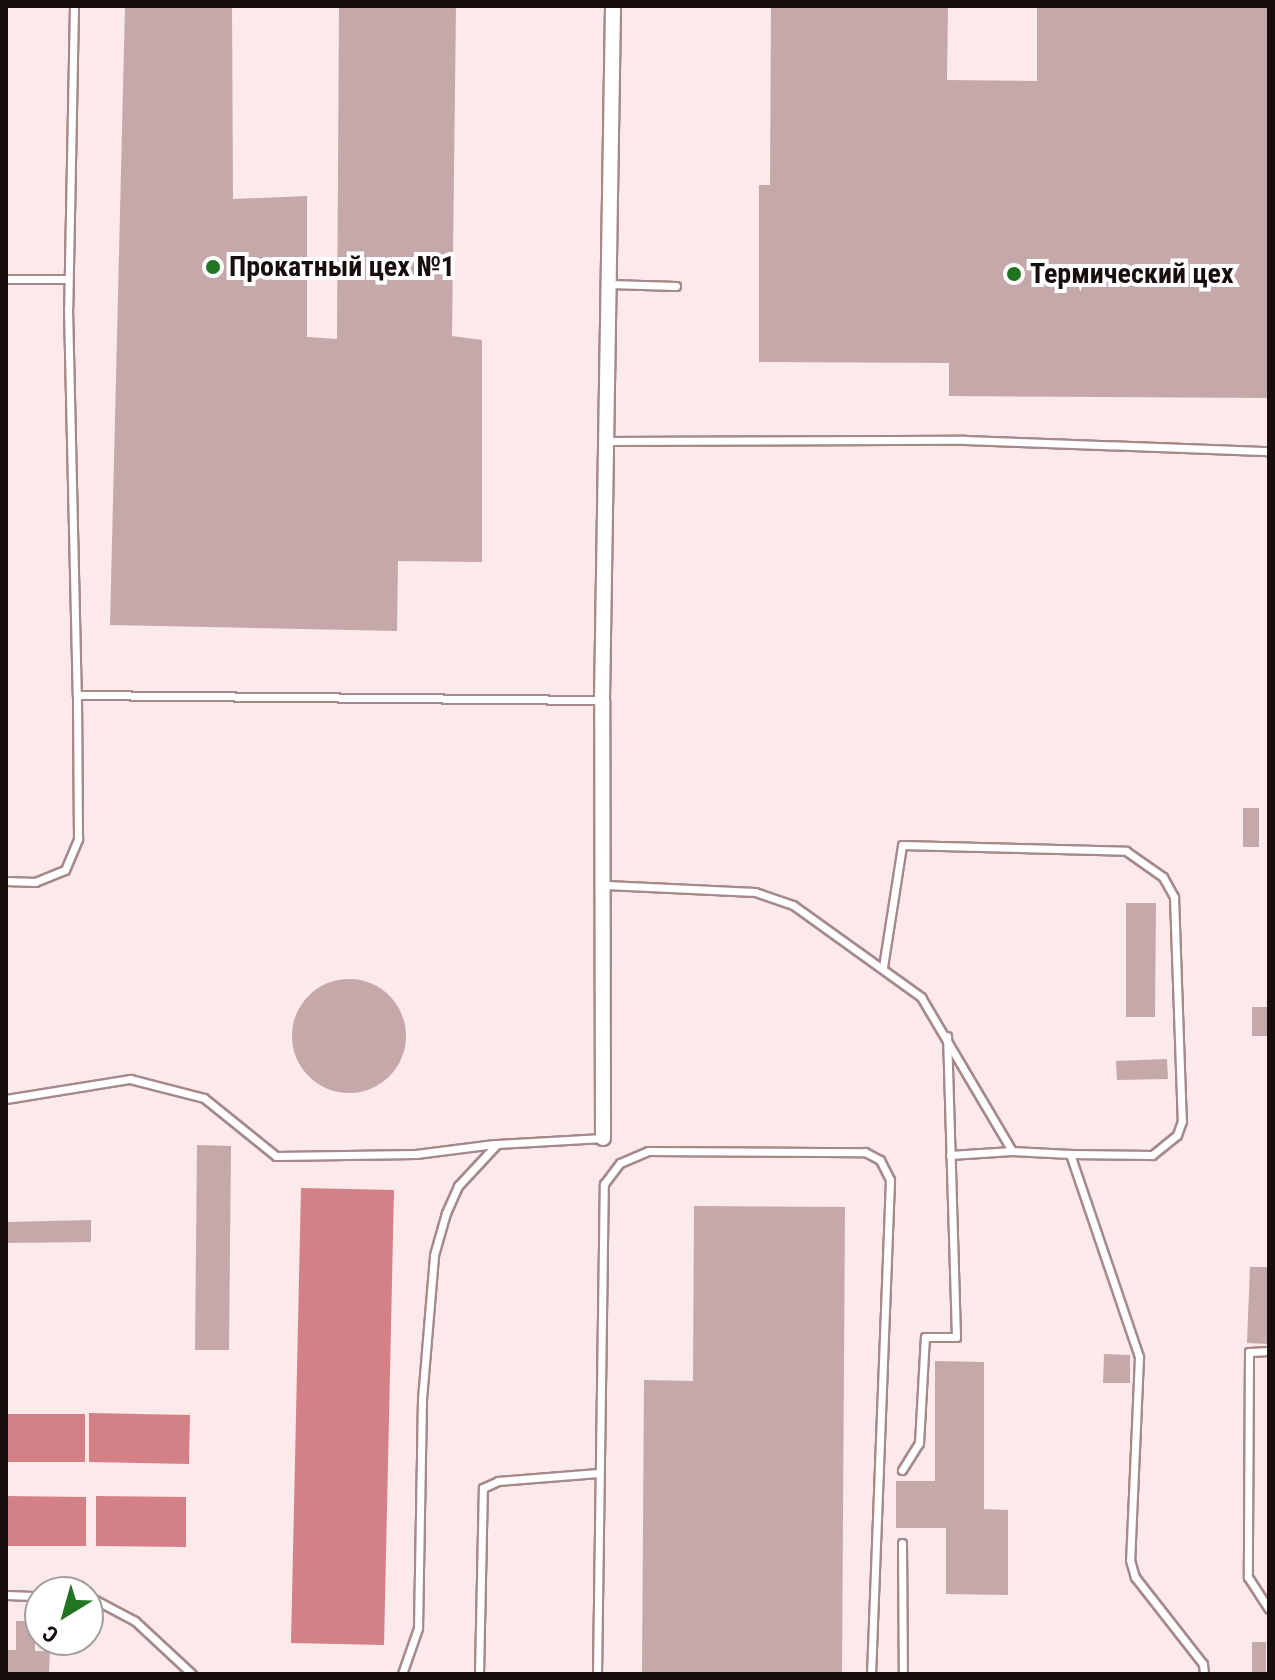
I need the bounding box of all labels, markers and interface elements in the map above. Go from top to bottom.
place label: Прокатный цех №1 [229,250,455,284]
place label: Термический цех [1030,257,1234,291]
marker: Прокатный цех №1 [204,258,222,276]
marker: Термический цех [1005,265,1023,283]
north arrow [24,1576,104,1656]
text: С [38,1620,63,1648]

